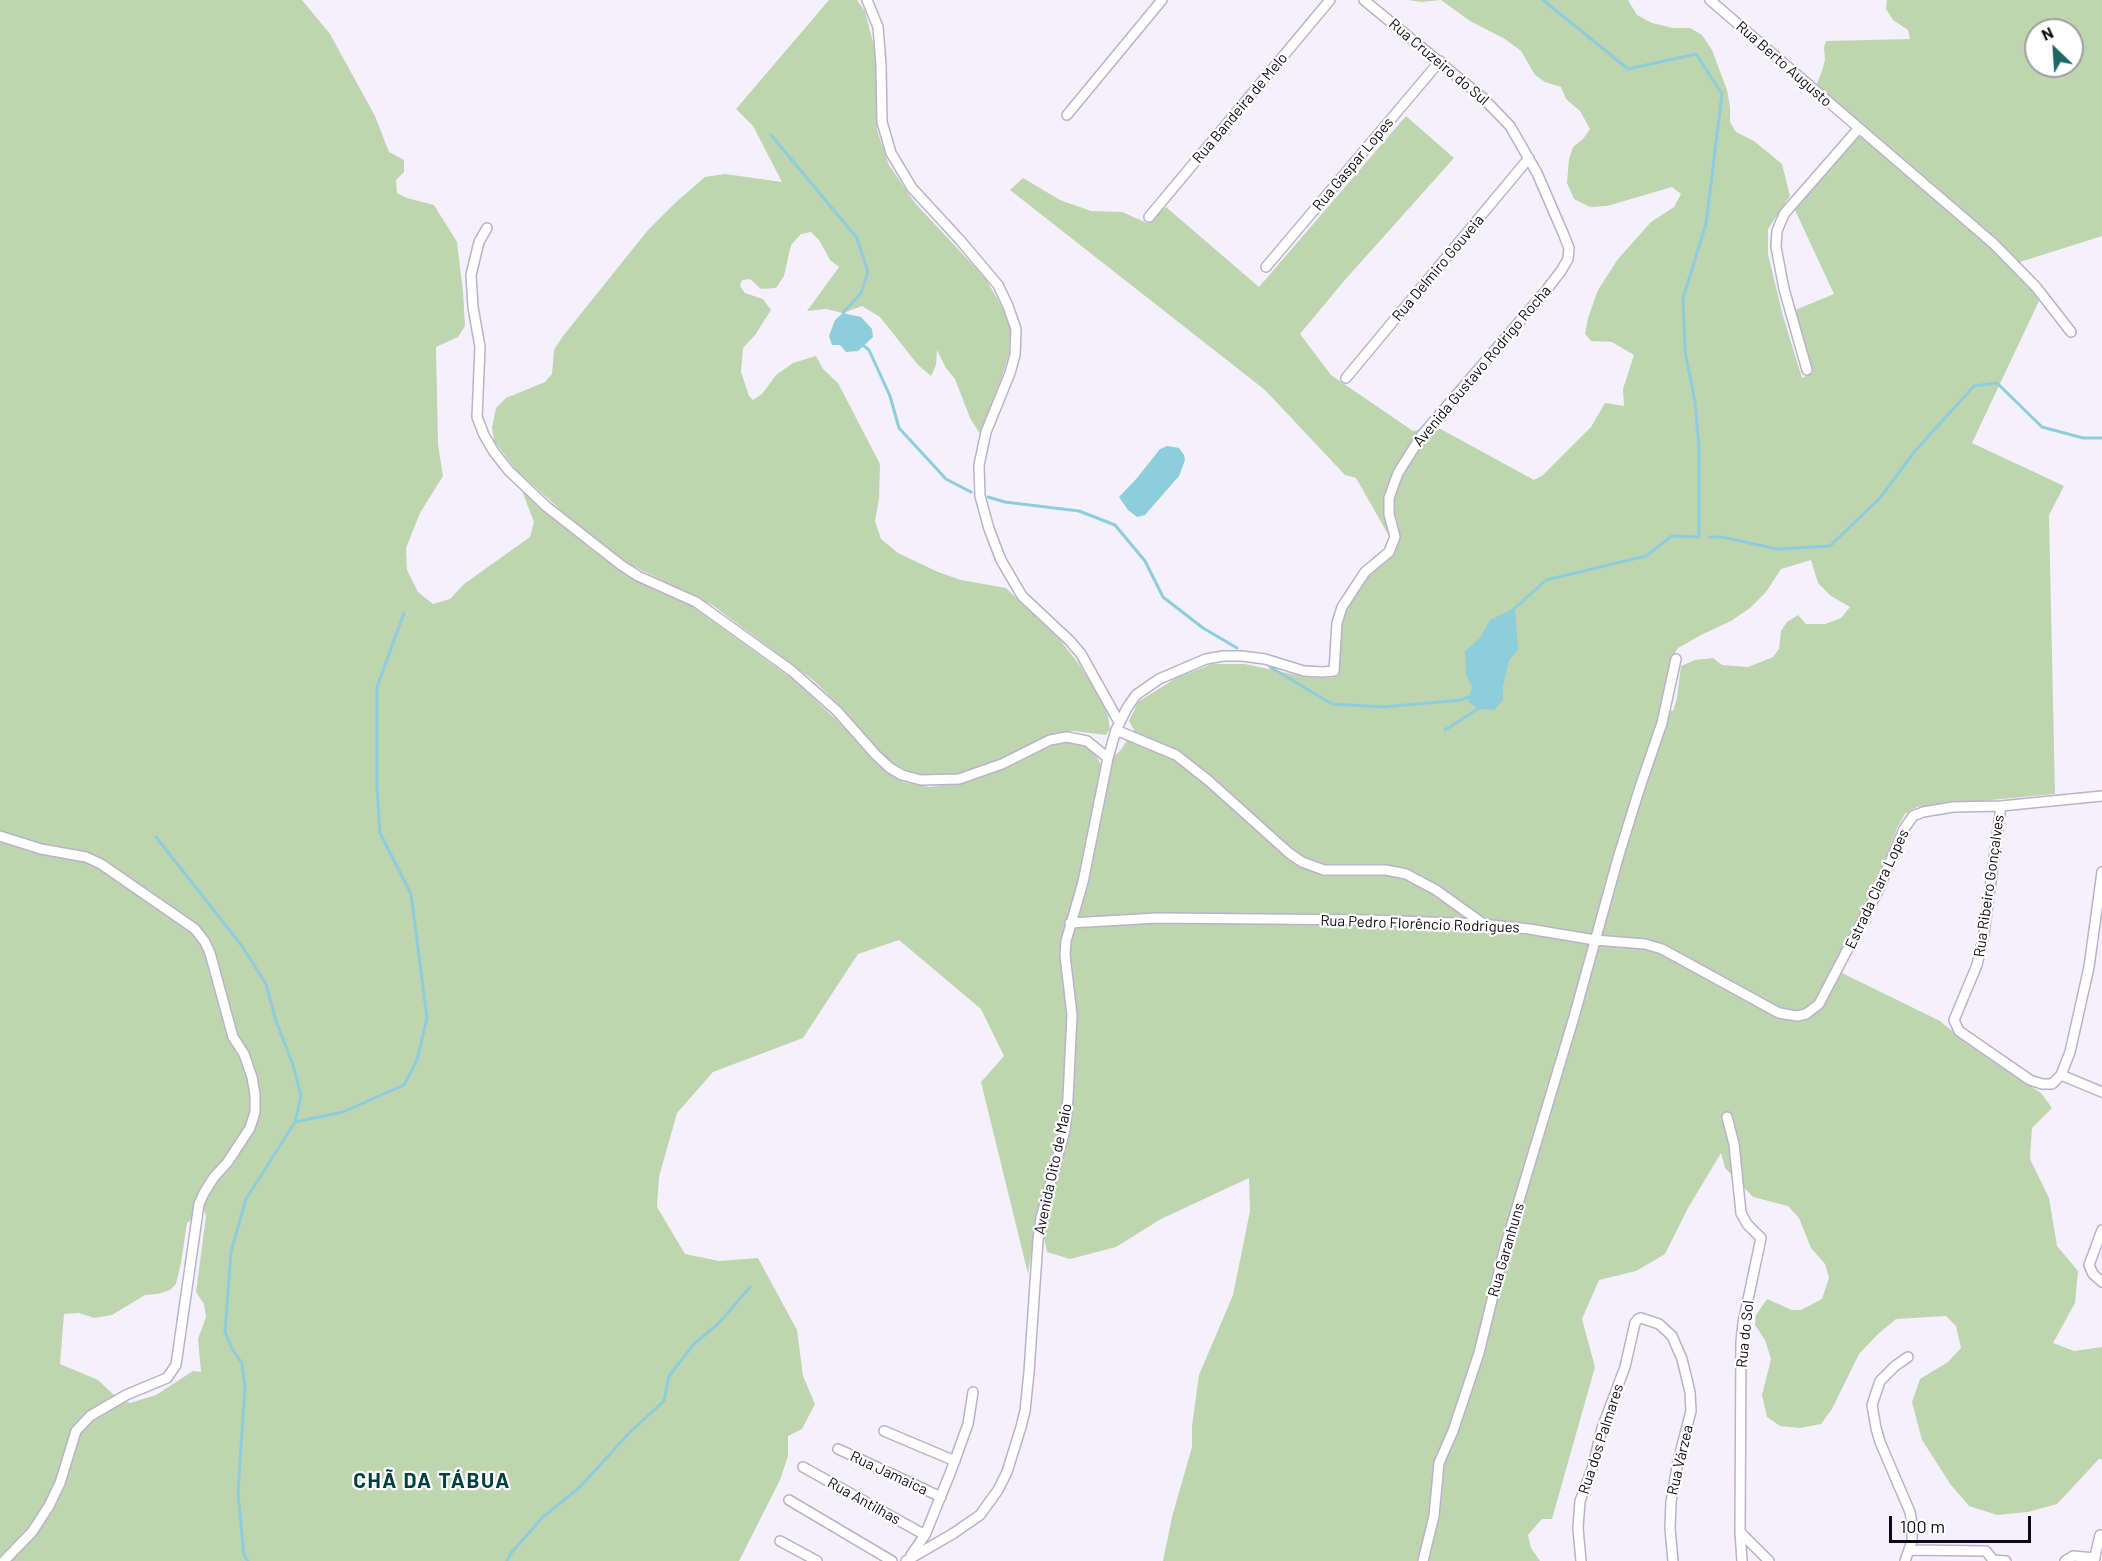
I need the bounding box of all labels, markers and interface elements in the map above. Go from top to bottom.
street label: Rua Cruzeiro do Sul [1385,15,1493,109]
street label: Rua Berto Augusto [1732,17,1836,111]
north arrow [2024,18,2084,78]
text: N [2038,22,2056,44]
street label: Rua Bandeira de Melo [1189,49,1291,167]
street label: Rua Gaspar Lopes [1309,114,1397,214]
street label: Rua Delmiro Gouveia [1388,211,1488,325]
street label: Avenida Gustavo Rodrigo Rocha [1409,282,1555,450]
street label: Rua Ribeiro Gonçalves [1970,814,2008,958]
street label: Estrada Clara Lopes [1841,826,1913,952]
street label: Rua Pedro Florêncio Rodrigues [1320,912,1520,936]
street label: Avenida Oito de Maio [1030,1102,1076,1236]
street label: Rua Garanhuns [1484,1201,1528,1299]
street label: Rua do Sol [1733,1299,1757,1369]
street label: Rua dos Palmares [1575,1382,1627,1496]
street label: Rua Várzea [1663,1423,1697,1497]
street label: Rua Jamaica [847,1447,931,1499]
district label: CHÃ DA TÁBUA [353,1468,511,1494]
street label: Rua Antilhas [824,1474,904,1528]
scale bar [1892,1504,2034,1542]
text: 100 m [1900,1515,1945,1537]

